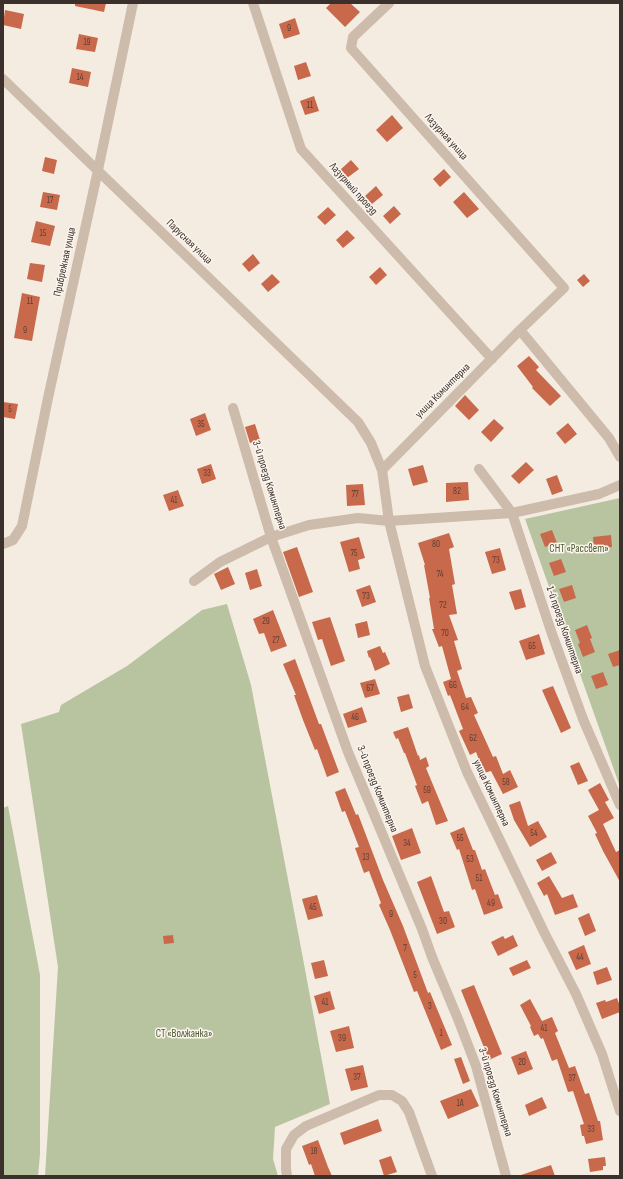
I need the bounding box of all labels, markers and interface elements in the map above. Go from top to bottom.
house number: 9 [287,24,291,34]
house number: 19 [83,38,91,48]
house number: 14 [77,73,83,83]
house number: 11 [307,101,313,111]
street label: Лазурная улица [422,111,470,163]
street label: Лазурный проезд [326,160,380,218]
house number: 17 [47,196,53,206]
street label: Парусная улица [163,217,215,267]
street label: Прибрежная улица [51,226,79,298]
house number: 15 [40,229,46,239]
house number: 11 [27,297,33,307]
house number: 9 [23,326,27,336]
street label: улица Коминтерна [413,361,473,421]
house number: 5 [8,405,12,415]
house number: 35 [197,420,205,430]
street label: 3-й проезд Коминтерна [249,439,289,531]
house number: 33 [203,469,211,479]
house number: 82 [453,487,461,497]
house number: 77 [351,490,359,500]
house number: 41 [171,496,177,506]
house number: 80 [432,540,440,550]
park label: СНТ «Рассвет» [549,542,609,556]
house number: 75 [350,549,358,559]
house number: 73 [492,556,500,566]
house number: 74 [437,570,443,580]
street label: 1-й проезд Коминтерна [543,585,585,675]
house number: 73 [362,592,370,602]
house number: 72 [439,601,447,611]
house number: 29 [262,617,270,627]
house number: 70 [441,629,449,639]
house number: 27 [272,636,280,646]
house number: 65 [528,642,536,652]
house number: 66 [449,681,457,691]
house number: 67 [366,684,374,694]
house number: 64 [461,703,469,713]
house number: 46 [351,713,359,723]
house number: 62 [469,734,477,744]
street label: 3-й проезд Коминтерна [354,744,400,834]
street label: улица Коминтерна [470,758,512,828]
house number: 58 [502,778,510,788]
house number: 59 [423,786,431,796]
house number: 54 [530,829,538,839]
house number: 55 [456,834,464,844]
house number: 34 [403,839,411,849]
house number: 13 [363,853,369,863]
house number: 53 [466,855,474,865]
house number: 51 [476,874,482,884]
house number: 49 [487,899,495,909]
house number: 45 [309,903,317,913]
house number: 9 [389,910,393,920]
house number: 30 [439,917,447,927]
house number: 7 [403,944,407,954]
house number: 44 [576,953,584,963]
house number: 5 [413,971,417,981]
house number: 41 [322,998,328,1008]
house number: 3 [428,1002,432,1012]
house number: 41 [541,1024,547,1034]
park label: СТ «Волжанка» [156,1027,212,1041]
house number: 1 [439,1029,443,1039]
house number: 39 [338,1034,346,1044]
street label: 3-й проезд Коминтерна [475,1046,515,1138]
house number: 20 [518,1058,526,1068]
house number: 37 [353,1073,361,1083]
house number: 37 [568,1074,576,1084]
house number: 1А [456,1099,464,1109]
house number: 33 [587,1125,595,1135]
house number: 18 [310,1147,318,1157]

